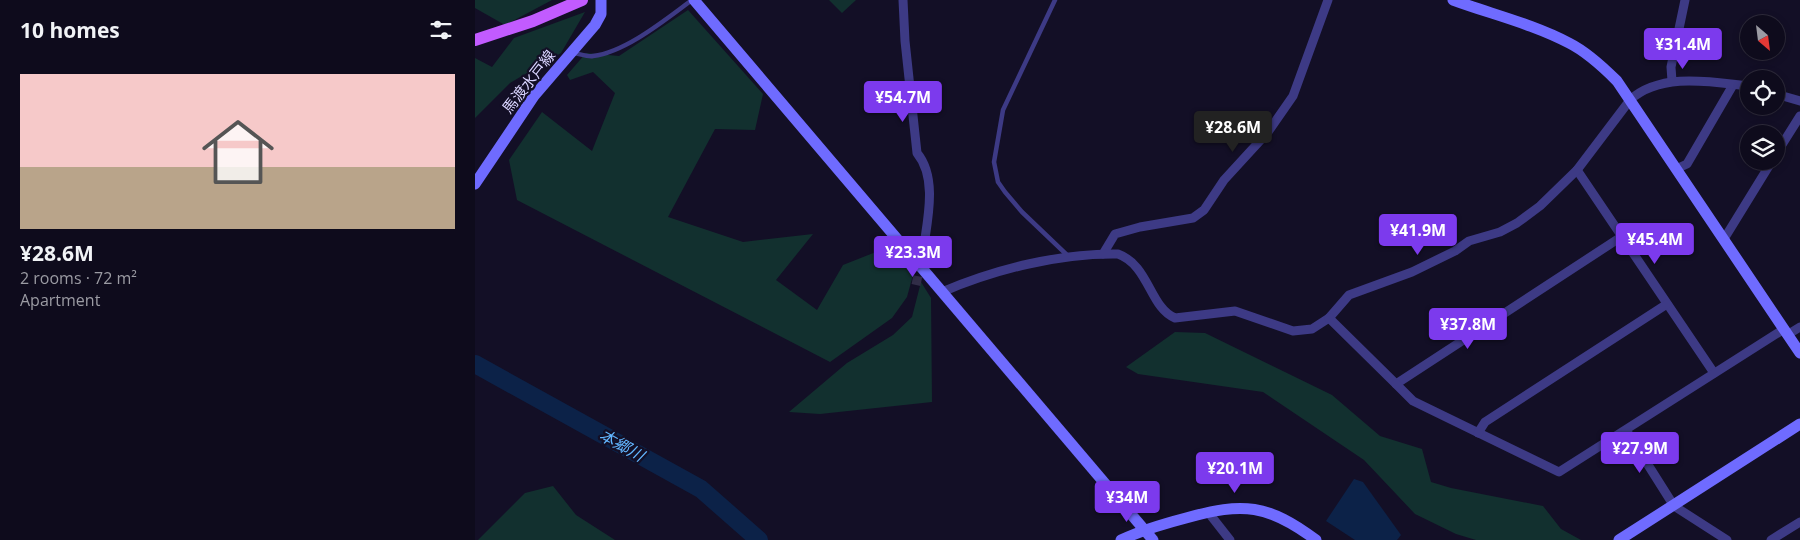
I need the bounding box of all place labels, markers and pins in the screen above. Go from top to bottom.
pin: ¥31.4M [1642,28,1724,70]
pin: ¥54.7M [862,80,944,123]
pin: ¥28.6M [1192,110,1274,153]
pin: ¥41.9M [1377,214,1459,256]
pin: ¥45.4M [1614,222,1696,265]
pin: ¥23.3M [872,236,954,278]
pin: ¥37.8M [1427,308,1509,350]
pin: ¥27.9M [1599,432,1681,474]
pin: ¥20.1M [1194,452,1276,494]
pin: ¥34M [1097,480,1157,523]

